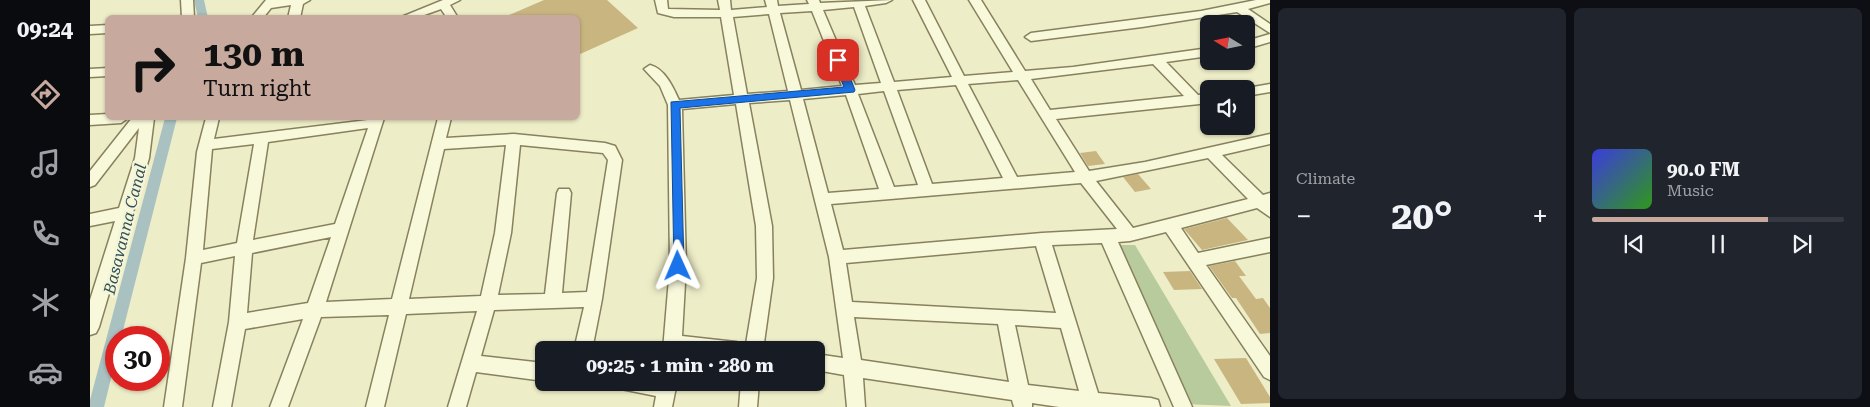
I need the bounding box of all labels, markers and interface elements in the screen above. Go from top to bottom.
north arrow [1200,15,1255,70]
map controls [1200,15,1255,135]
text: 09:24 [17,17,73,42]
text: 130 m [203,34,304,75]
icon: right [120,35,185,100]
pin [817,39,859,81]
icon: arrive [824,46,852,74]
text: Turn right [203,76,311,101]
icon: directions [28,77,63,112]
button: sound [1200,80,1255,135]
icon: music [28,146,63,181]
text: 90.0 FM [1667,158,1740,181]
water label: Basavanna Canal [99,162,150,297]
text: Climate [1296,169,1355,188]
text: Music [1667,181,1714,200]
text: 20° [1391,194,1453,238]
text: − [1296,200,1312,233]
text: + [1532,200,1548,233]
icon: phone [28,216,63,251]
icon: previous [1620,230,1648,258]
icon: pause [1704,230,1732,258]
icon: next [1788,230,1816,258]
position arrow [651,239,703,291]
icon: climate [28,285,63,320]
speed limit sign: 30 [105,326,170,391]
text: 09:25 · 1 min · 280 m [586,354,774,377]
icon: car [28,355,63,390]

